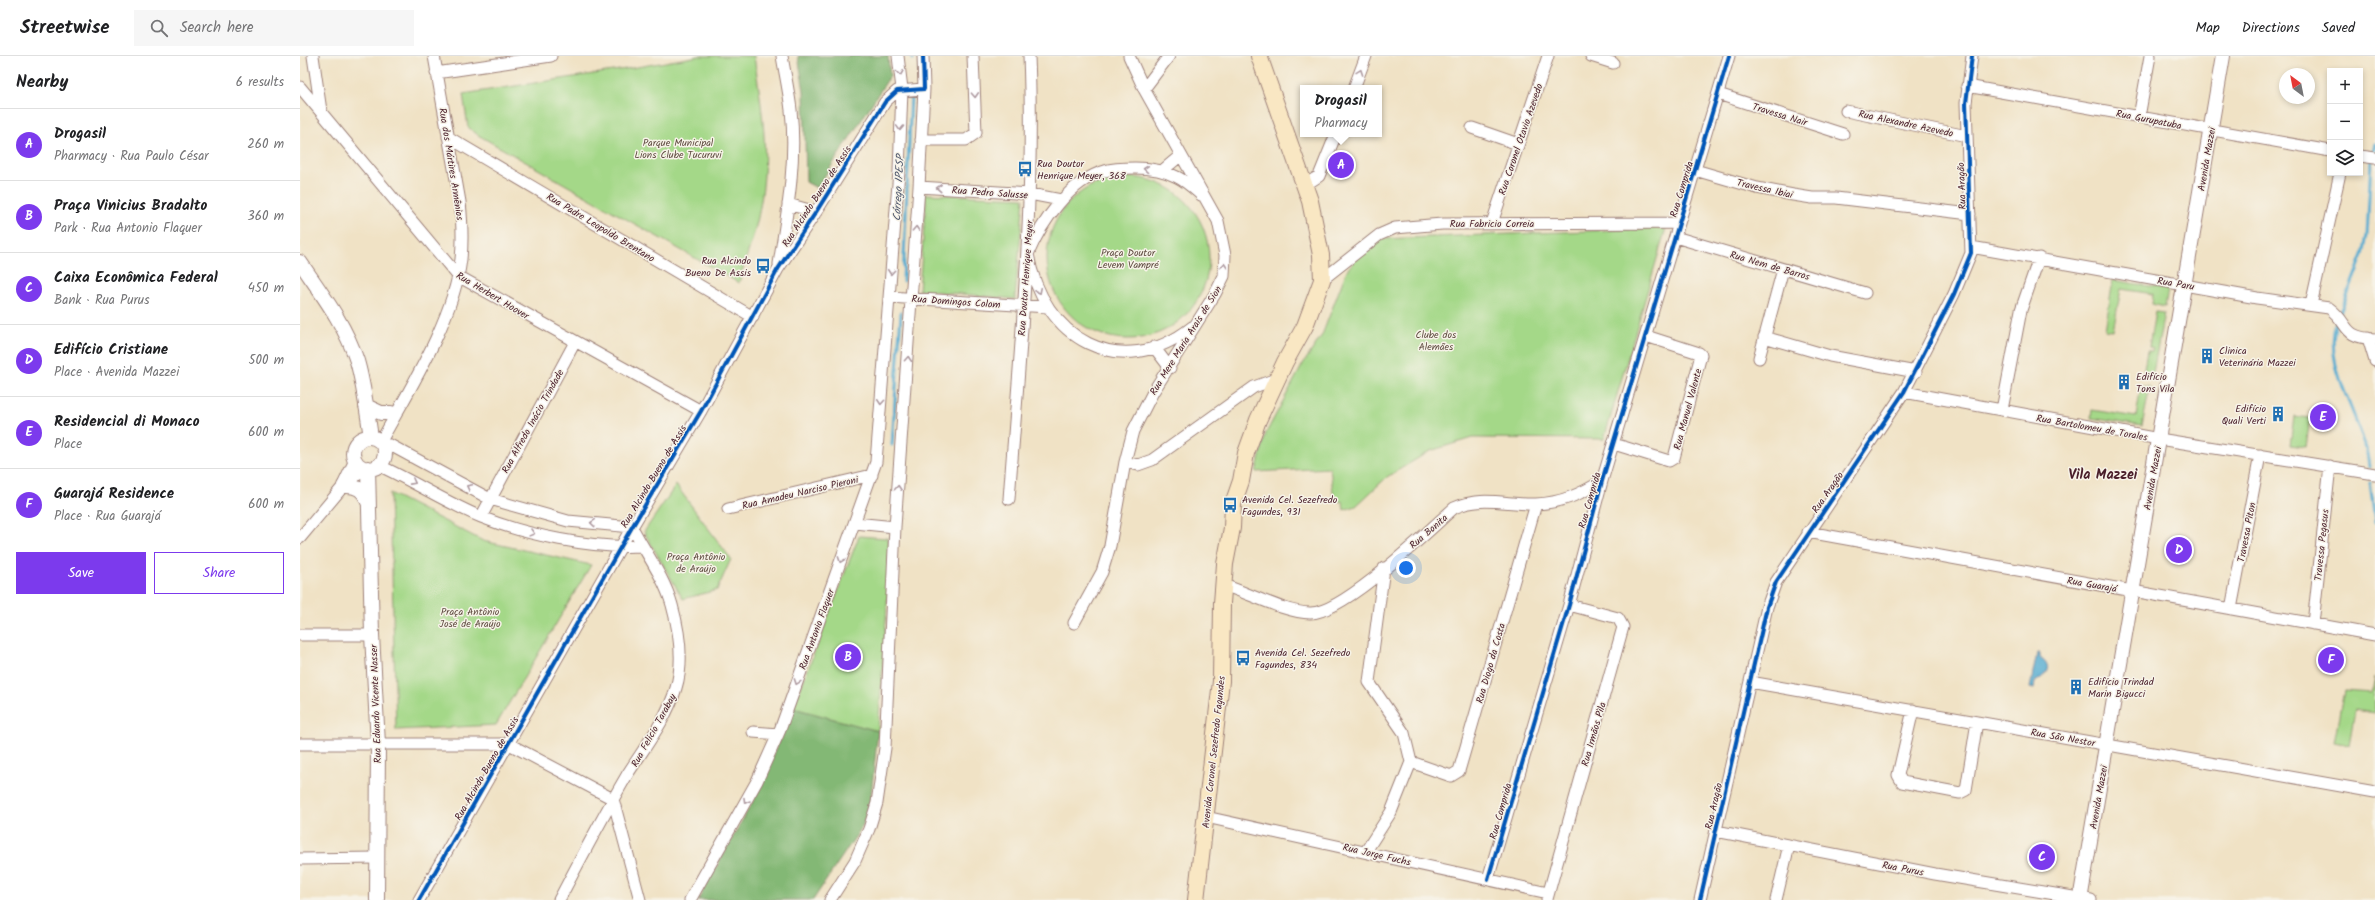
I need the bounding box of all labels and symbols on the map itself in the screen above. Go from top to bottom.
north arrow [2279,68,2315,104]
one-way arrow [1355,69,1363,76]
one-way arrow [895,70,904,76]
street label: Rua Coronel Otavio Azevedo [1494,81,1548,197]
one-way arrow [971,92,980,98]
street label: Travessa Nair [1750,99,1810,131]
street label: Rua Alexandre Azevedo [1857,106,1955,142]
street label: Rua Gurupatuba [2115,106,2183,134]
street label: Rua dos Mártires Armênios [434,107,468,222]
one-way arrow [896,125,905,131]
street label: Avenida Mazzei [2194,125,2221,192]
park label: Parque Municipal Lions Clube Tucuruvi [634,135,722,163]
street label: Rua Alcindo Bueno de Assis [778,142,856,250]
pin: A [1328,150,1354,180]
water label: Córrego IPESP [888,153,910,222]
place label: Rua Doutor Henrique Meyer, 368 [1037,156,1127,184]
street label: Rua Comprida [1666,159,1698,219]
bus stop icon: Rua Doutor Henrique Meyer, 368 [1016,160,1034,178]
street label: Rua Aragão [1953,162,1971,210]
one-way arrow [1143,164,1150,173]
street label: Travessa Ibiai [1735,175,1795,203]
street label: Rua Pedro Salusse [951,182,1029,204]
one-way arrow [936,184,942,193]
street label: Rua Padre Leopoldo Brentano [543,189,658,267]
street label: Rua Fabricio Correia [1450,216,1534,232]
street label: Rua Doutor Henrique Meyer [1014,219,1038,337]
one-way arrow [912,226,921,232]
park label: Praça Doutor Levem Vampré [1097,245,1159,273]
street label: Rua Nem de Barros [1728,247,1812,285]
place label: Rua Alcindo Bueno De Assis [685,253,752,281]
bus stop icon: Rua Alcindo Bueno De Assis [754,257,772,275]
one-way arrow [1220,263,1229,269]
street label: Rua Herbert Hoover [453,268,533,324]
one-way arrow [886,269,895,275]
street label: Rua Paru [2156,273,2196,295]
street label: Rua Mere Maria Arais de Sion [1146,283,1226,398]
one-way arrow [1035,287,1042,294]
street label: Rua Domingos Colom [911,291,1001,313]
park label: Clube dos Alemães [1416,327,1457,355]
place label: Clinica Veterinária Mazzei [2219,343,2296,371]
building icon: Clinica Veterinária Mazzei [2198,347,2216,365]
one-way arrow [903,355,912,362]
street label: Rua Alfredo Inácio Trindade [498,366,568,477]
street label: Rua Manuel Valente [1669,366,1707,452]
place label: Edifício Tons Vila [2136,369,2175,397]
building icon: Edifício Tons Vila [2115,373,2133,391]
one-way arrow [876,399,885,405]
place label: Edifício Quali Verti [2222,401,2267,429]
pin: E [2310,402,2336,432]
building icon: Edifício Quali Verti [2269,405,2287,423]
street label: Rua Bartolomeu de Torales [2035,410,2150,446]
street label: Rua Alcindo Bueno de Assis [617,421,691,531]
street label: Avenida Mazzei [2140,444,2167,511]
district label: Vila Mazzei [2069,464,2138,486]
street label: Rua Aragão [1808,468,1848,517]
street label: Rua Comprida [1574,470,1606,530]
street label: Rua Amadeu Narciso Pieroni [741,472,860,514]
one-way arrow [408,478,416,485]
one-way arrow [466,484,473,492]
one-way arrow [894,485,903,491]
place label: Avenida Cel. Sezefredo Fagundes, 931 [1242,492,1338,520]
bus stop icon: Avenida Cel. Sezefredo Fagundes, 931 [1221,496,1239,514]
street label: Travessa Piton [2233,501,2261,564]
street label: Travessa Pegasus [2310,508,2334,582]
street label: Rua Bonita [1406,510,1452,553]
one-way arrow [590,518,596,527]
one-way arrow [528,528,535,537]
pin: D [2166,535,2192,565]
park label: Praça Antônio de Araújo [667,549,726,577]
one-way arrow [838,556,846,563]
your location [1396,558,1416,578]
street label: Rua Guarajá [2066,573,2119,597]
street label: Rua Antonio Flaquer [795,586,839,672]
park label: Praça Antônio José de Araújo [439,604,501,632]
street label: Rua Diogo da Costa [1472,621,1510,705]
pin: B [835,642,861,672]
street label: Rua Eduardo Vicente Nasser [366,644,386,764]
place label: Avenida Cel. Sezefredo Fagundes, 834 [1255,645,1351,673]
pin: F [2318,645,2344,675]
bus stop icon: Avenida Cel. Sezefredo Fagundes, 834 [1234,649,1252,667]
street label: Avenida Coronel Sezefredo Fagundes [1198,674,1230,829]
place label: Edifício Trindad Marin Bigucci [2088,674,2155,702]
building icon: Edifício Trindad Marin Bigucci [2067,678,2085,696]
one-way arrow [793,679,802,686]
street label: Rua Felicio Tarabay [627,690,681,770]
street label: Rua Irmãos Pìla [1577,700,1611,768]
street label: Rua Alcindo Bueno de Assis [450,713,524,824]
street label: Rua São Nestor [2029,724,2097,752]
street label: Avenida Mazzei [2086,763,2113,830]
street label: Rua Comprida [1485,781,1517,841]
street label: Rua Aragão [1701,781,1727,831]
one-way arrow [743,797,750,804]
street label: Rua Jorge Fuchs [1341,839,1413,871]
pin: C [2029,842,2055,872]
street label: Rua Purus [1881,857,1926,881]

